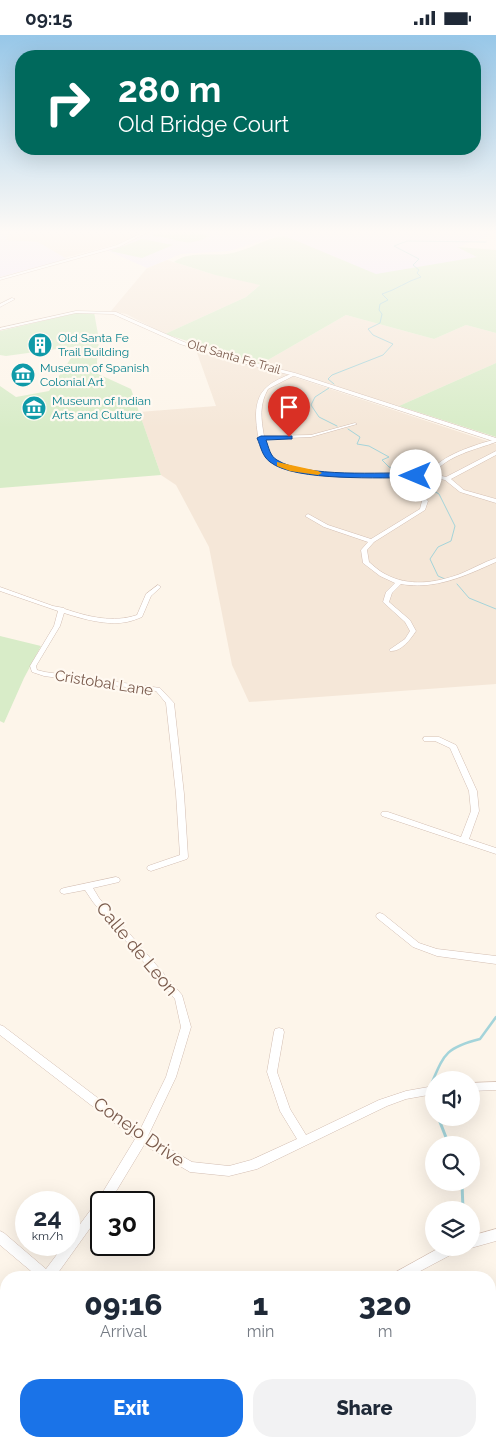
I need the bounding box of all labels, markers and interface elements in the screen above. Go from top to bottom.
text: 09:15 [25,7,72,29]
text: 280 m [118,69,221,110]
icon: right [35,70,100,135]
text: Old Bridge Court [118,111,289,137]
place label: Old Santa Fe Trail Building [58,331,129,359]
building icon: Old Santa Fe Trail Building [27,332,53,358]
street label: Old Santa Fe Trail [186,337,283,377]
place label: Museum of Spanish Colonial Art [40,361,149,389]
museum icon: Museum of Spanish Colonial Art [10,362,36,388]
pin [268,386,310,437]
icon: arrive [275,393,303,421]
place label: Museum of Indian Arts and Culture [52,394,151,422]
museum icon: Museum of Indian Arts and Culture [21,395,47,421]
position arrow [389,449,441,501]
street label: Cristobal Lane [54,666,155,700]
street label: Calle de Leon [92,898,183,1000]
map controls [425,1071,480,1256]
button: sound [425,1071,480,1126]
street label: Conejo Drive [90,1092,189,1171]
button: search [425,1136,480,1191]
speed limit sign: 30 [90,1191,155,1256]
button: layers [425,1201,480,1256]
text: 24 [33,1202,62,1232]
text: km/h [32,1229,63,1243]
text: 09:16 [84,1287,162,1322]
text: 1 [253,1287,268,1322]
text: 320 [359,1287,412,1322]
text: Arrival [100,1322,147,1341]
text: min [247,1322,274,1341]
text: m [378,1322,393,1341]
button: Exit [20,1379,243,1437]
button: Share [253,1379,476,1437]

